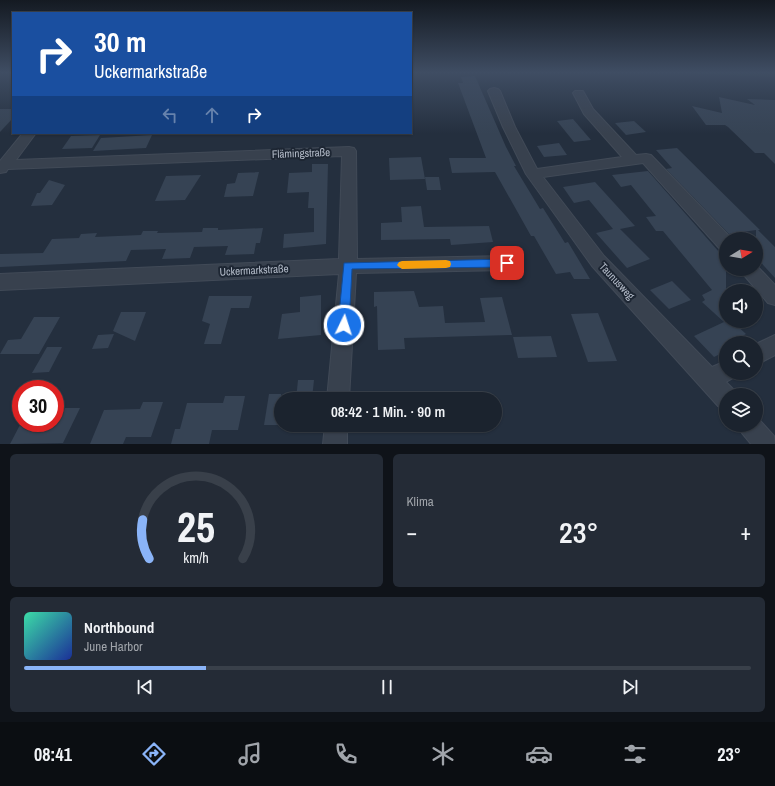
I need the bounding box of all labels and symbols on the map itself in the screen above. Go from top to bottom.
street label: Flämingstraße [272,145,330,161]
north arrow [719,232,763,276]
pin [490,246,524,280]
street label: Taunusweg [596,259,638,303]
street label: Uckermarkstraße [219,261,289,279]
position arrow [323,304,365,346]
speed limit sign: 30 [12,380,64,432]

